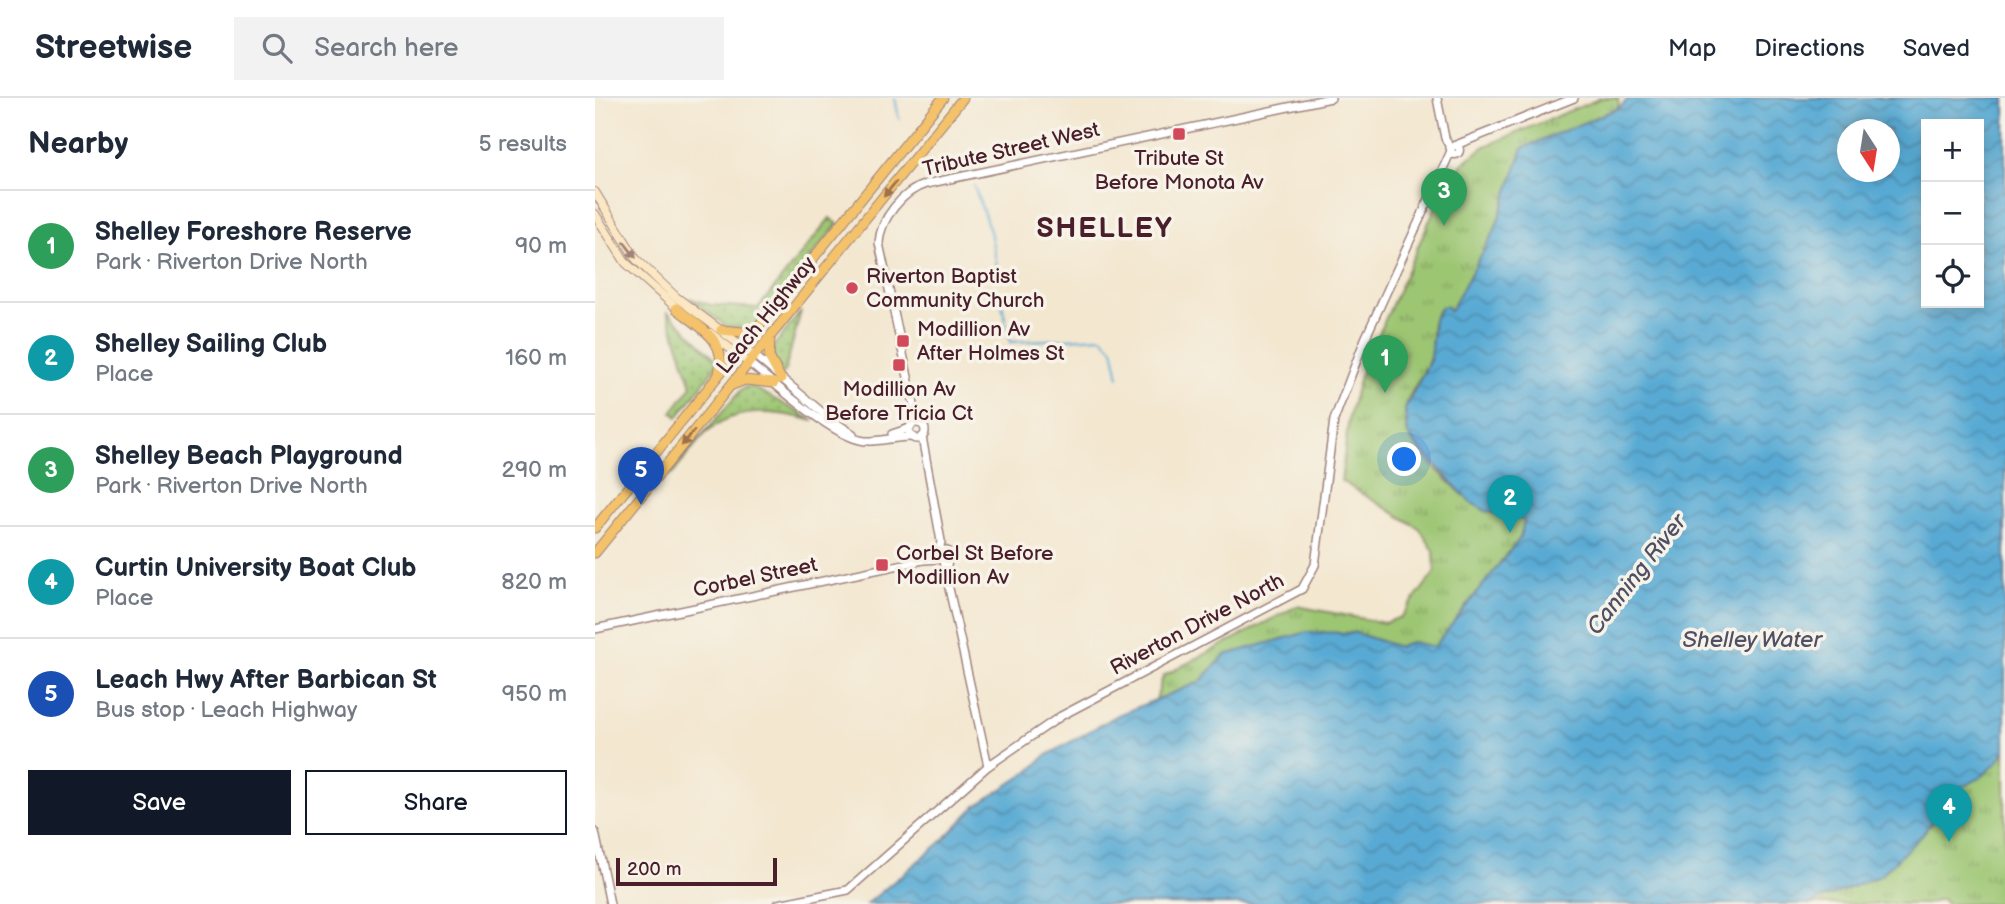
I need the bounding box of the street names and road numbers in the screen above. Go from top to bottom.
street label: Tribute Street West [920,117,1102,182]
street label: Leach Highway [712,251,822,379]
street label: Corbel Street [691,552,820,603]
street label: Riverton Drive North [1106,568,1288,681]

